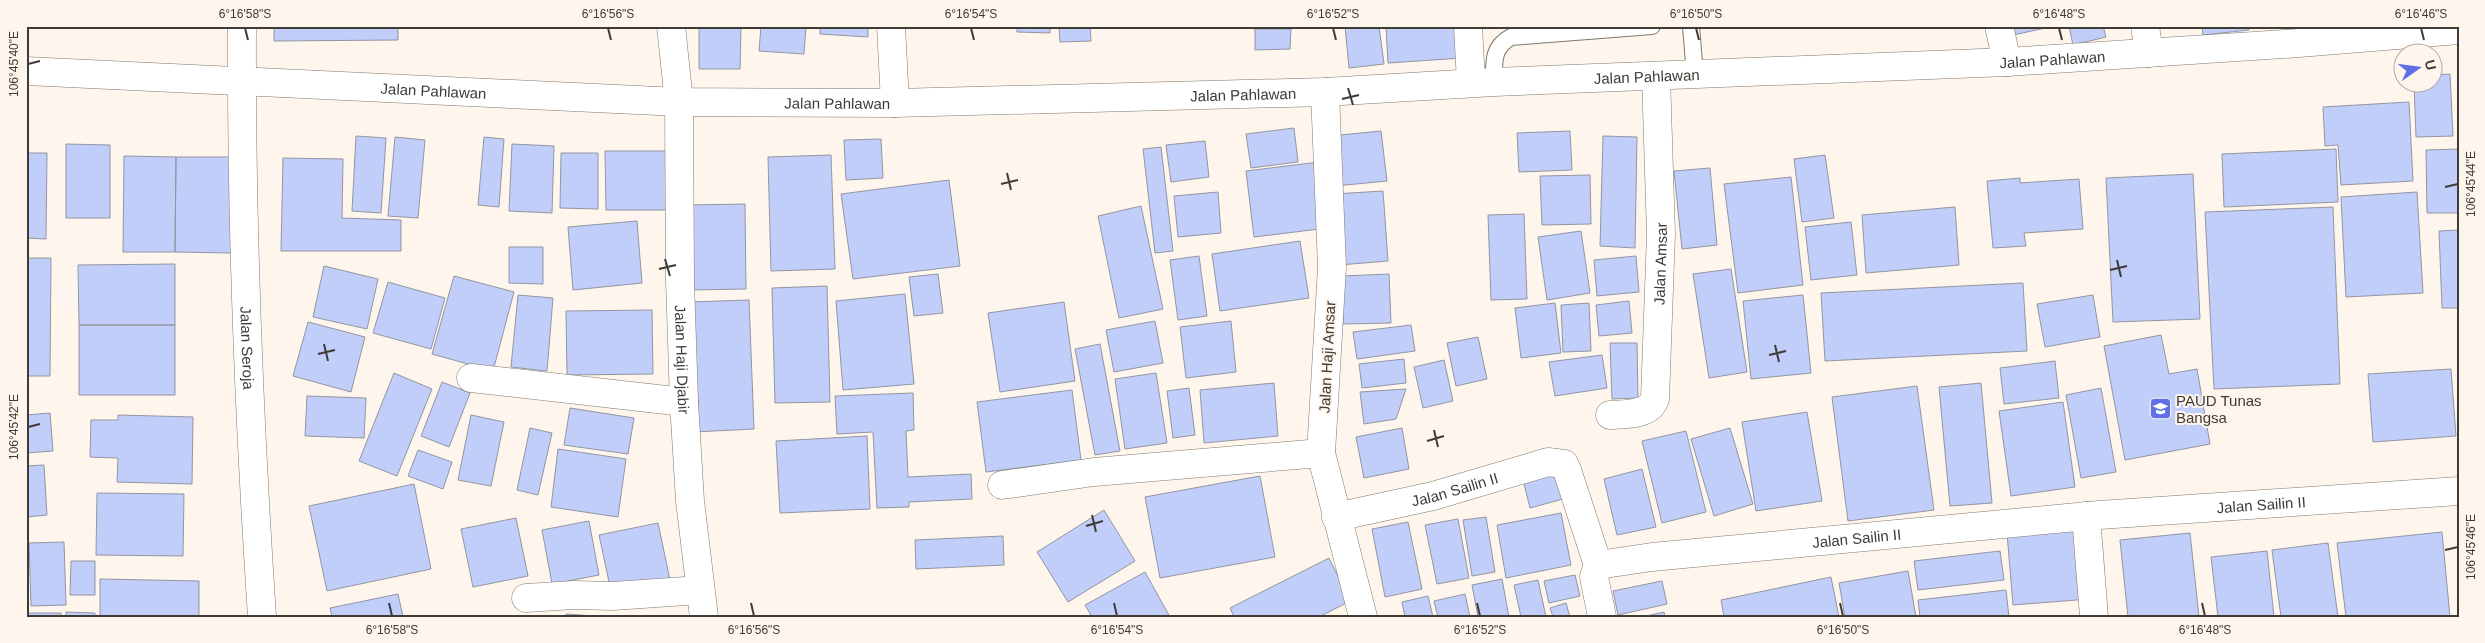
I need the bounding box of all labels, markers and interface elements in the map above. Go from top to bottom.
text: 6°16'58"S [219,7,271,21]
text: 6°16'56"S [582,7,634,21]
text: 6°16'54"S [945,7,997,21]
text: 6°16'52"S [1307,7,1359,21]
text: 6°16'50"S [1670,7,1722,21]
text: 6°16'48"S [2033,7,2085,21]
text: 6°16'46"S [2395,7,2447,21]
text: 106°45'40"E [7,31,21,97]
north arrow [2392,42,2442,92]
street label: Jalan Pahlawan [1999,47,2106,71]
text: U [2422,58,2440,72]
street label: Jalan Pahlawan [1593,65,1700,87]
street label: Jalan Pahlawan [380,79,487,101]
street label: Jalan Pahlawan [1190,84,1296,104]
street label: Jalan Pahlawan [784,94,890,111]
text: 106°45'44"E [2464,151,2478,217]
street label: Jalan Amsar [1650,222,1670,305]
street label: Jalan Haji Amsar [1316,300,1338,414]
street label: Jalan Haji Djabir [672,305,693,415]
street label: Jalan Seroja [238,306,258,391]
place label: PAUD Tunas Bangsa [2176,392,2262,426]
text: 106°45'42"E [7,394,21,460]
school or university icon: PAUD Tunas Bangsa [2148,397,2172,421]
street label: Jalan Sailin II [1410,469,1500,509]
street label: Jalan Sailin II [2216,493,2306,516]
text: 106°45'46"E [2464,514,2478,580]
street label: Jalan Sailin II [1811,525,1902,550]
text: 6°16'58"S [366,623,418,637]
text: 6°16'56"S [728,623,780,637]
text: 6°16'54"S [1091,623,1143,637]
text: 6°16'52"S [1454,623,1506,637]
text: 6°16'50"S [1817,623,1869,637]
text: 6°16'48"S [2179,623,2231,637]

